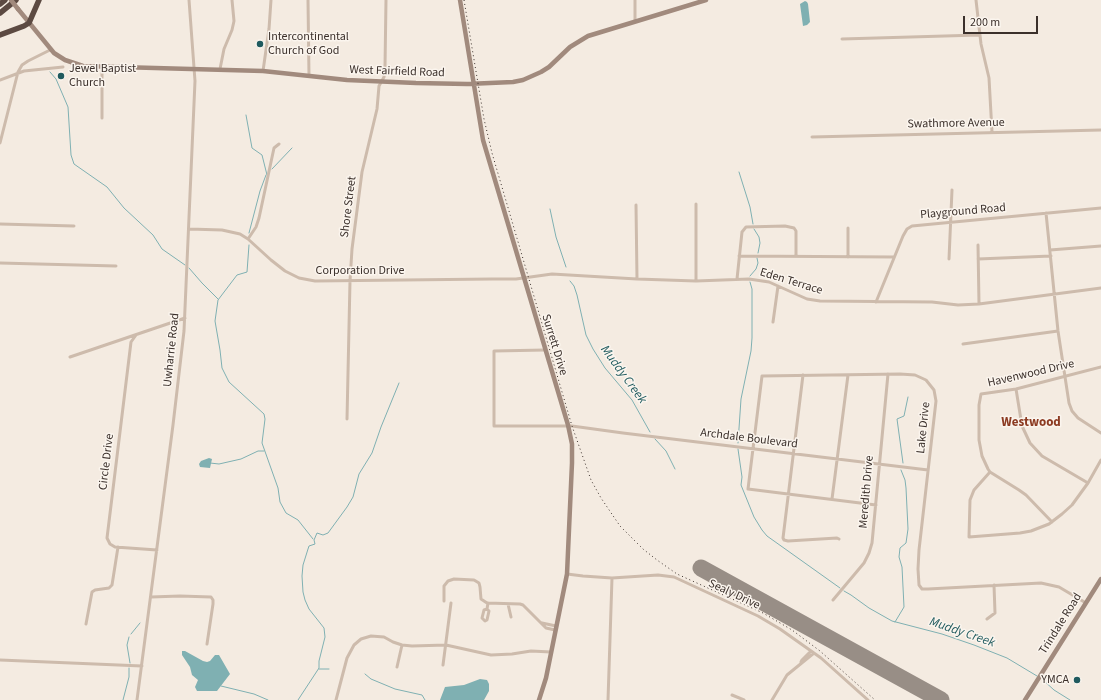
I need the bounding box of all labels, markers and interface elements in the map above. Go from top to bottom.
scale bar [965,8,1040,34]
text: 200 m [970,14,1000,31]
place label: Intercontinental Church of God [268,30,349,58]
marker: Intercontinental Church of God [255,39,265,49]
place label: Jewel Baptist Church [69,62,136,90]
street label: West Fairfield Road [349,63,445,81]
marker: Jewel Baptist Church [56,71,66,81]
street label: Swathmore Avenue [907,116,1005,132]
street label: Shore Street [338,175,360,239]
street label: Playground Road [920,201,1006,223]
street label: Corporation Drive [316,264,404,278]
street label: Eden Terrace [758,266,824,298]
street label: Uwharrie Road [161,312,183,388]
street label: Surrett Drive [538,313,570,377]
water label: Muddy Creek [597,343,649,407]
street label: Havenwood Drive [986,357,1076,391]
street label: Lake Drive [914,401,934,455]
district label: Westwood [1001,415,1061,431]
street label: Archdale Boulevard [700,426,798,452]
street label: Circle Drive [96,433,118,491]
street label: Meredith Drive [857,455,877,529]
street label: Sealy Drive [706,577,762,613]
street label: Trindale Road [1036,591,1086,657]
water label: Muddy Creek [927,614,997,652]
place label: YMCA [1041,673,1069,687]
marker: YMCA [1072,675,1082,685]

